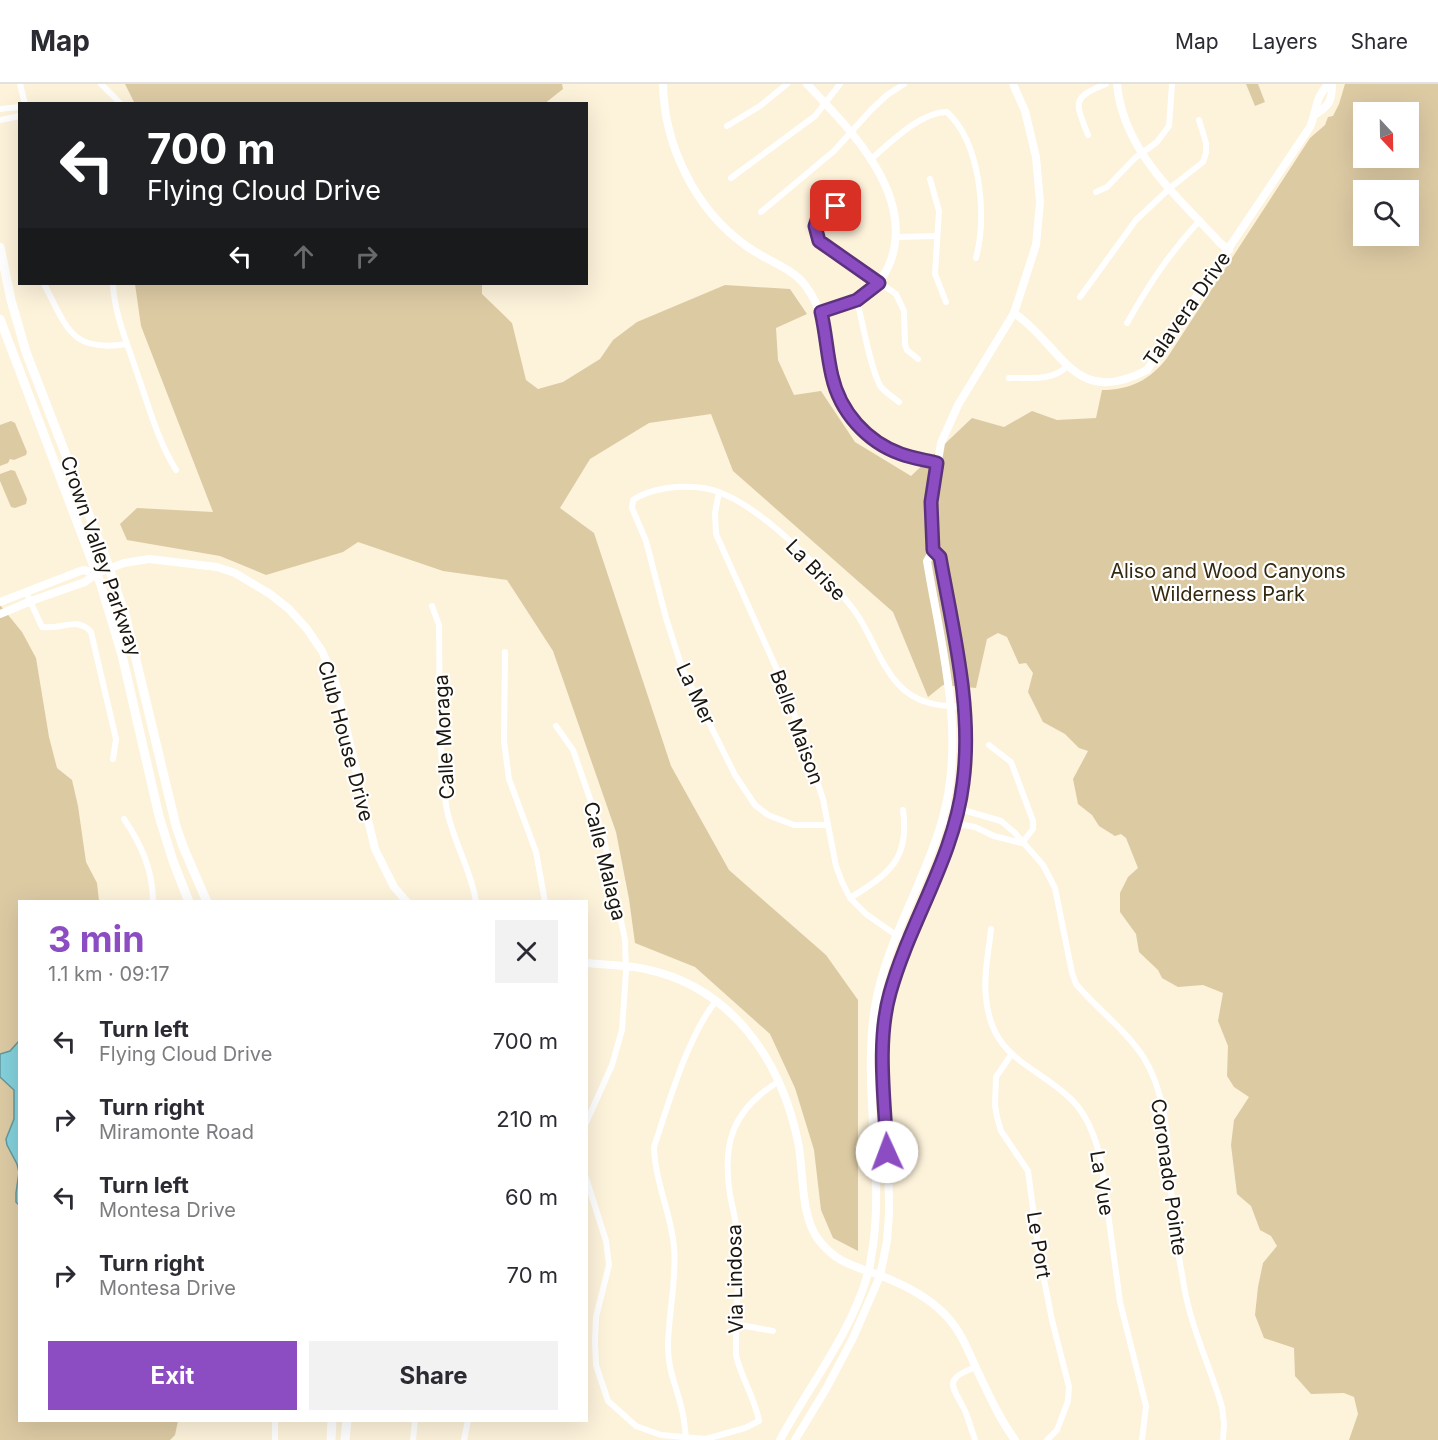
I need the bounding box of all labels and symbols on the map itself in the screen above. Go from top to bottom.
north arrow [1353,102,1419,168]
pin [810,180,861,231]
street label: Talavera Drive [1138,247,1236,371]
street label: Crown Valley Parkway [55,453,147,659]
street label: La Brise [781,534,851,606]
park label: Aliso and Wood Canyons Wilderness Park [1110,559,1346,606]
street label: Club House Drive [313,658,379,824]
street label: La Mer [671,659,721,729]
street label: Belle Maison [765,666,829,788]
street label: Calle Moraga [429,674,459,800]
street label: Calle Malaga [579,799,631,923]
street label: Coronado Pointe [1146,1097,1192,1257]
position arrow [855,1120,919,1184]
street label: La Vue [1085,1149,1119,1217]
street label: Le Port [1022,1210,1056,1281]
street label: Via Lindosa [722,1224,748,1334]

